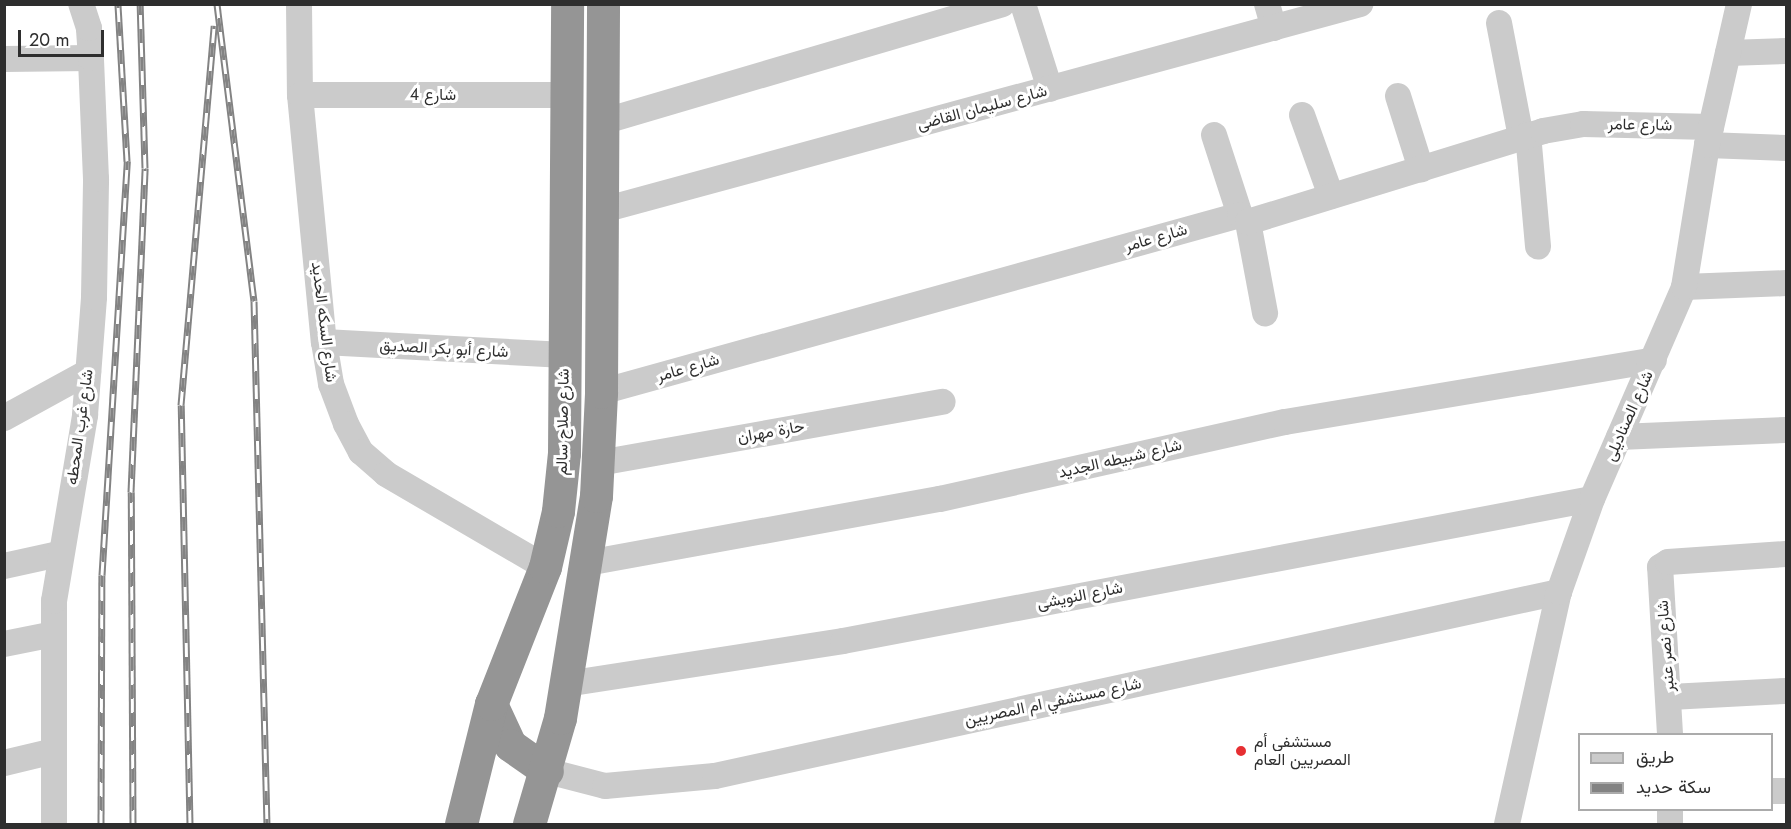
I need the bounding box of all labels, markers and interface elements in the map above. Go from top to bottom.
scale bar [21,18,106,56]
text: 20 m [29,27,69,53]
street label: شارع سليمان القاضى [915,81,1049,135]
street label: شارع 4 [410,85,456,105]
street label: شارع عامر [1608,115,1672,135]
street label: شارع عامر [1122,220,1190,256]
street label: شارع السكه الحديد [307,261,341,383]
street label: شارع أبو بكر الصديق [379,336,509,362]
street label: شارع عامر [654,350,722,386]
street label: شارع غرب المحطه [62,368,98,486]
street label: شارع صلاح سالم [552,368,574,476]
street label: شارع الصناديلى [1601,368,1657,464]
street label: حارة مهران [736,417,806,447]
street label: شارع شبيطه الجديد [1056,435,1184,483]
street label: شارع النويشى [1036,578,1124,614]
street label: شارع نصر عنبر [1653,600,1679,692]
street label: شارع مستشفي ام المصريين [963,674,1143,730]
place label: مستشفى أم المصريين العام [1254,732,1351,770]
legend [1578,733,1773,811]
marker: مستشفى أم المصريين العام [1232,742,1250,760]
text: طريق [1636,744,1674,770]
text: سكة حديد [1636,774,1711,800]

